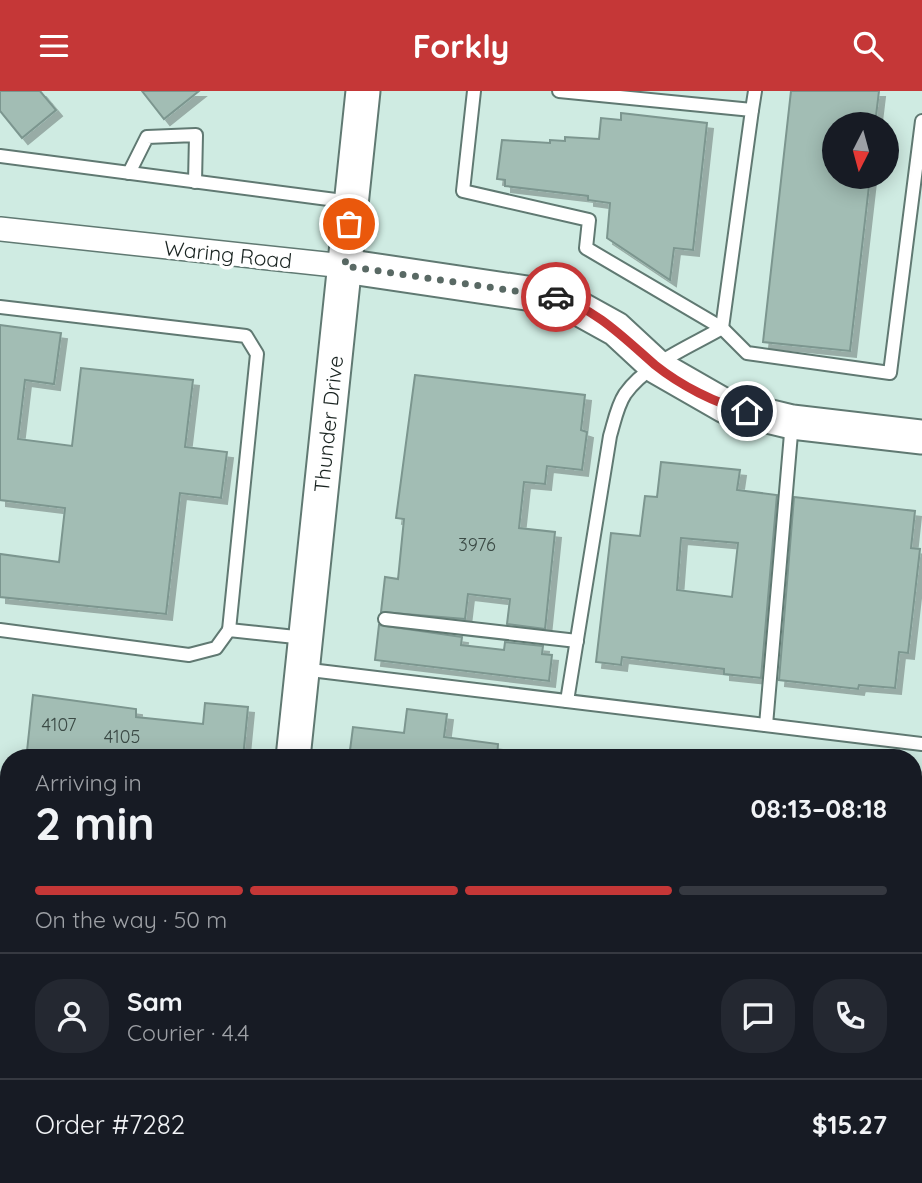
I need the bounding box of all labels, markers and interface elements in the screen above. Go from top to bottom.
text: Forkly [413,26,509,66]
icon: menu [35,27,73,65]
icon: search [849,27,887,65]
north arrow [822,112,900,189]
map controls [822,112,899,189]
pin [319,194,379,254]
icon: bag [330,205,368,243]
street label: Waring Road [163,234,293,274]
courier [521,262,591,332]
icon: car [537,278,575,316]
street label: Thunder Drive [308,354,348,494]
pin [717,381,777,441]
icon: home [728,392,766,430]
house number: 3976 [458,533,496,556]
house number: 4107 [42,713,76,736]
house number: 4105 [104,725,140,748]
text: Arriving in [35,768,142,797]
text: 08:13–08:18 [751,792,887,825]
text: 2 min [35,794,155,852]
text: On the way · 50 m [35,905,227,934]
button: person [35,979,109,1053]
button: chat [721,979,795,1053]
button: phone [813,979,887,1053]
text: Sam [127,985,183,1018]
text: Courier · 4.4 [127,1018,249,1047]
text: Order #7282 [35,1108,185,1141]
text: $15.27 [812,1108,887,1141]

